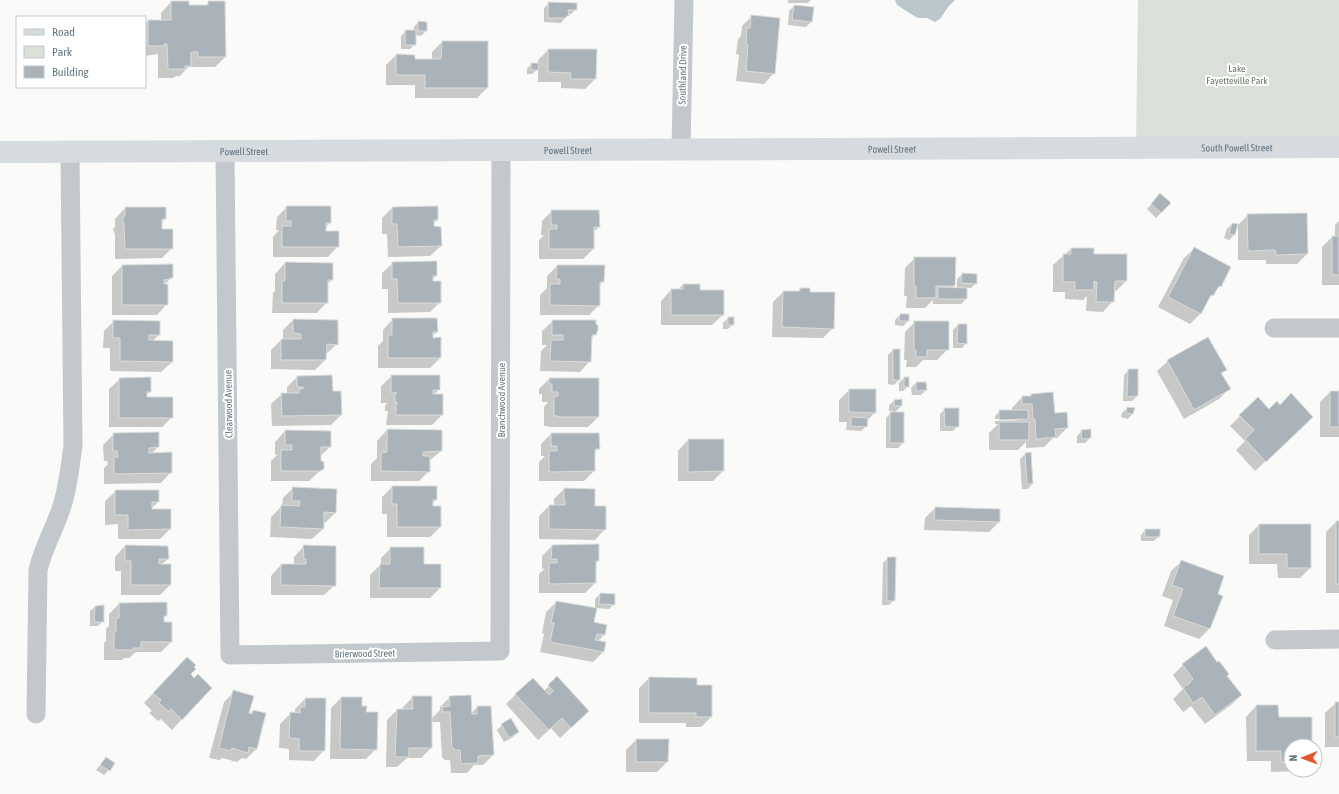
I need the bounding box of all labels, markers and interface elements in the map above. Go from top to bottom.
legend [16,16,146,88]
text: Road [52,25,75,39]
text: Park [52,45,73,59]
street label: Southland Drive [676,45,689,105]
park label: Lake Fayetteville Park [1206,63,1268,86]
text: Building [52,65,90,79]
street label: South Powell Street [1201,142,1273,154]
street label: Powell Street [868,144,916,155]
street label: Powell Street [544,145,592,156]
street label: Powell Street [220,146,268,157]
street label: Branchwood Avenue [496,362,507,437]
street label: Clearwood Avenue [222,369,235,438]
street label: Brierwood Street [335,647,396,660]
north arrow [1283,738,1323,778]
text: N [1287,755,1299,762]

